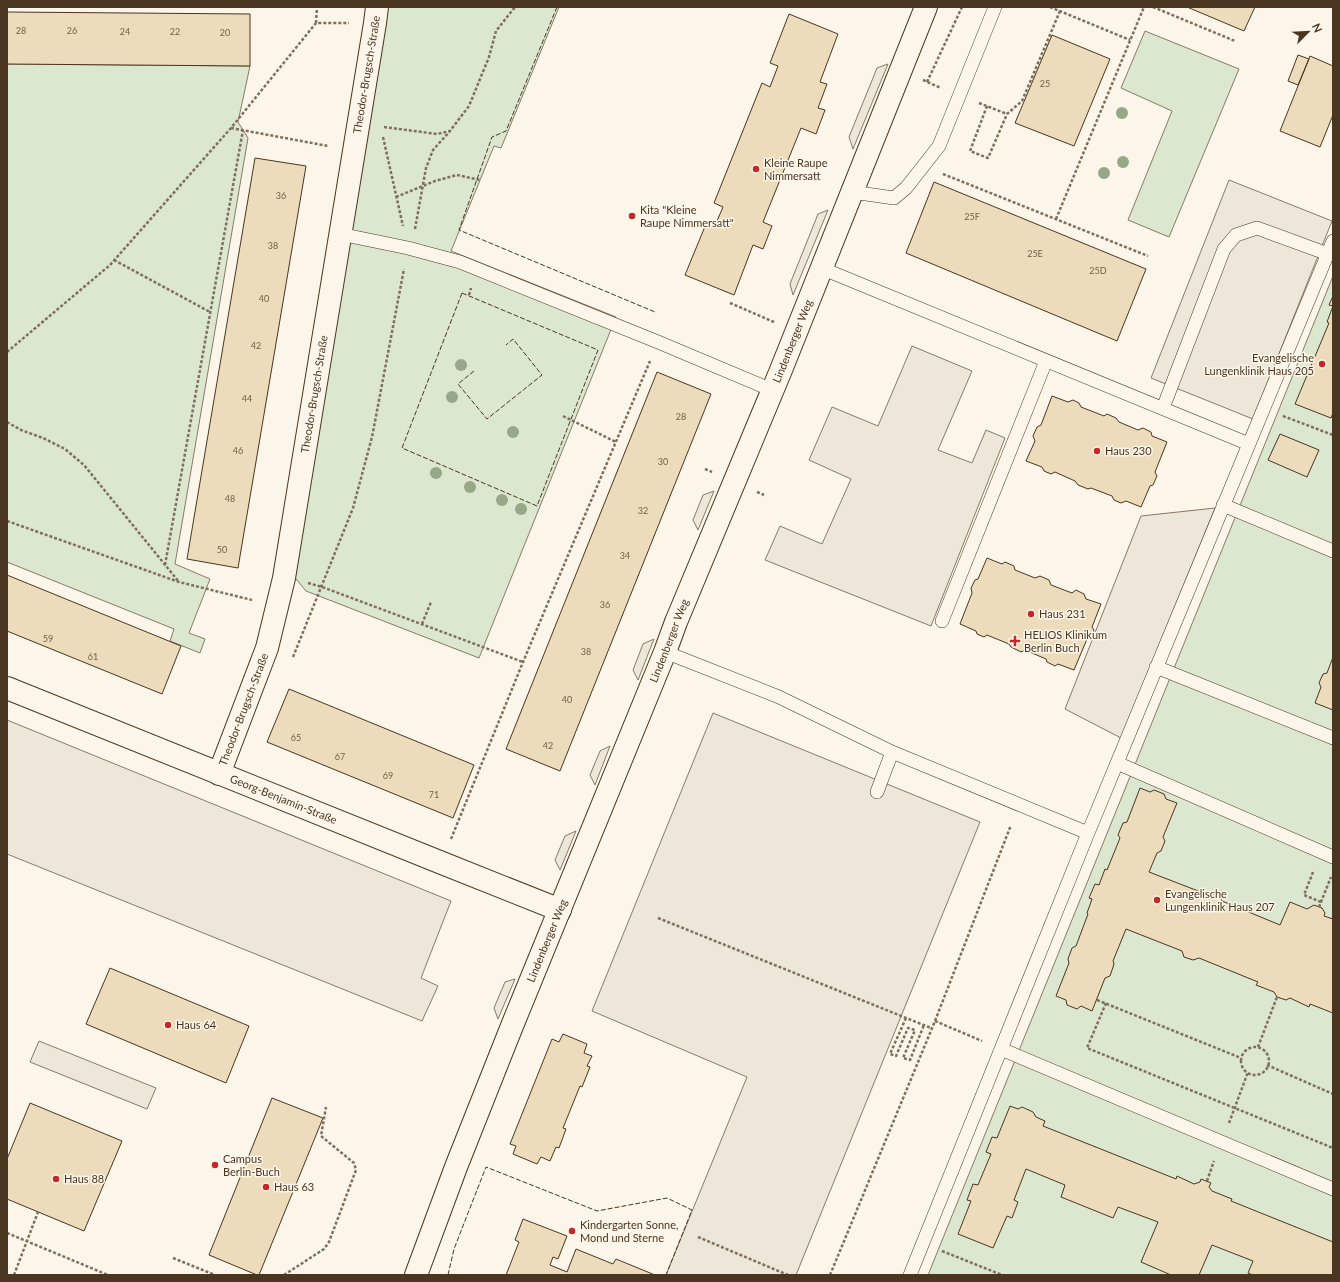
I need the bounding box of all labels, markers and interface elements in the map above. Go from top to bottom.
north arrow [1288,12,1328,52]
street label: Theodor-Brugsch-Straße [350,15,382,134]
text: N [1310,21,1325,34]
house number: 28 [16,25,26,36]
house number: 26 [67,25,77,36]
house number: 24 [120,26,130,37]
house number: 22 [170,26,180,37]
house number: 20 [220,27,230,38]
house number: 25 [1040,78,1050,89]
place label: Kleine Raupe Nimmersatt [764,156,828,182]
marker: Kleine Raupe Nimmersatt [751,164,761,174]
house number: 36 [276,190,286,201]
place label: Kita "Kleine Raupe Nimmersatt" [640,203,734,229]
marker: Kita "Kleine Raupe Nimmersatt" [627,211,637,221]
house number: 25F [964,211,980,222]
house number: 38 [268,240,278,251]
house number: 25E [1027,248,1043,259]
house number: 25D [1089,265,1107,276]
house number: 40 [259,293,269,304]
street label: Lindenberger Weg [769,297,815,385]
street label: Theodor-Brugsch-Straße [298,334,330,454]
house number: 42 [251,340,261,351]
place label: Evangelische Lungenklinik Haus 205 [1204,351,1314,377]
marker: Evangelische Lungenklinik Haus 205 [1317,359,1327,369]
house number: 44 [242,393,252,404]
house number: 28 [676,411,686,422]
place label: Haus 230 [1105,444,1152,457]
house number: 46 [233,445,243,456]
marker: Haus 230 [1092,446,1102,456]
house number: 30 [658,456,668,467]
house number: 48 [225,493,235,504]
house number: 32 [638,505,648,516]
house number: 50 [217,544,227,555]
house number: 34 [620,550,630,561]
street label: Lindenberger Weg [646,597,691,684]
house number: 36 [600,599,610,610]
place label: Haus 231 [1039,607,1086,620]
marker: Haus 231 [1026,609,1036,619]
place label: HELIOS Klinikum Berlin Buch [1024,628,1107,654]
house number: 59 [43,633,53,644]
marker: HELIOS Klinikum Berlin Buch [1009,635,1021,647]
house number: 38 [581,646,591,657]
house number: 61 [88,651,98,662]
street label: Theodor-Brugsch-Straße [216,651,270,767]
house number: 40 [562,694,572,705]
house number: 65 [291,732,301,743]
house number: 42 [543,740,553,751]
house number: 67 [335,751,345,762]
house number: 69 [383,770,393,781]
street label: Georg-Benjamin-Straße [228,771,339,826]
house number: 71 [429,789,439,800]
place label: Evangelische Lungenklinik Haus 207 [1165,887,1275,913]
marker: Evangelische Lungenklinik Haus 207 [1152,895,1162,905]
street label: Lindenberger Weg [524,897,569,984]
place label: Haus 64 [176,1018,217,1031]
marker: Haus 64 [163,1020,173,1030]
place label: Campus Berlin-Buch [223,1152,280,1178]
marker: Campus Berlin-Buch [210,1160,220,1170]
place label: Haus 88 [64,1172,104,1185]
marker: Haus 88 [51,1174,61,1184]
place label: Haus 63 [274,1180,314,1193]
marker: Haus 63 [261,1182,271,1192]
place label: Kindergarten Sonne, Mond und Sterne [580,1218,679,1244]
marker: Kindergarten Sonne, Mond und Sterne [567,1226,577,1236]

